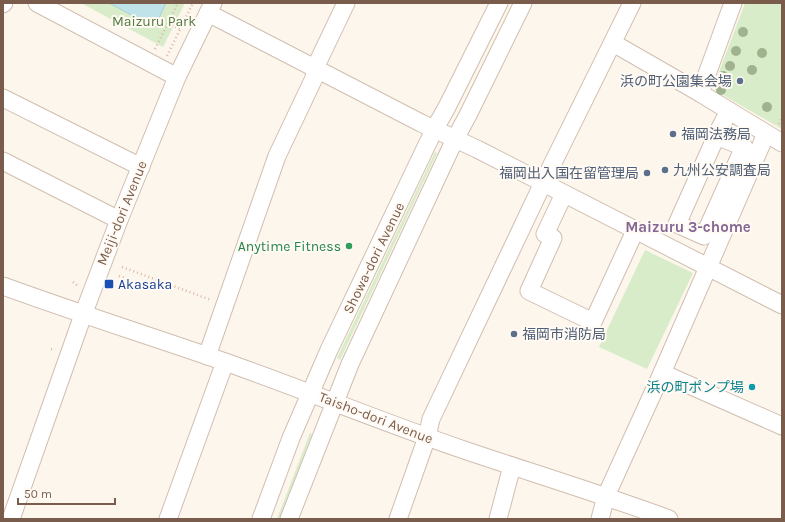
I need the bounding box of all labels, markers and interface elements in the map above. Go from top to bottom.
park label: Maizuru Park [112,13,196,30]
place label: 浜の町公園集会場 [620,73,732,90]
marker: 浜の町公園集会場 [735,76,745,86]
place label: 福岡法務局 [681,126,751,143]
marker: 福岡法務局 [668,129,678,139]
street label: Meiji-dori Avenue [93,158,151,268]
place label: 九州公安調査局 [673,162,771,179]
place label: 福岡出入国在留管理局 [499,165,639,182]
marker: 九州公安調査局 [660,165,670,175]
marker: 福岡出入国在留管理局 [642,168,652,178]
street label: Showa-dori Avenue [340,200,408,316]
district label: Maizuru 3-chome [625,218,751,236]
place label: Anytime Fitness [238,238,341,255]
marker: Anytime Fitness [344,241,354,251]
place label: Akasaka [118,276,172,293]
marker: Akasaka [103,278,115,290]
place label: 福岡市消防局 [522,326,606,343]
marker: 福岡市消防局 [509,329,519,339]
place label: 浜の町ポンプ場 [646,379,744,396]
marker: 浜の町ポンプ場 [747,382,757,392]
street label: Taisho-dori Avenue [317,388,435,448]
scale bar [18,480,115,506]
text: 50 m [24,487,52,501]

